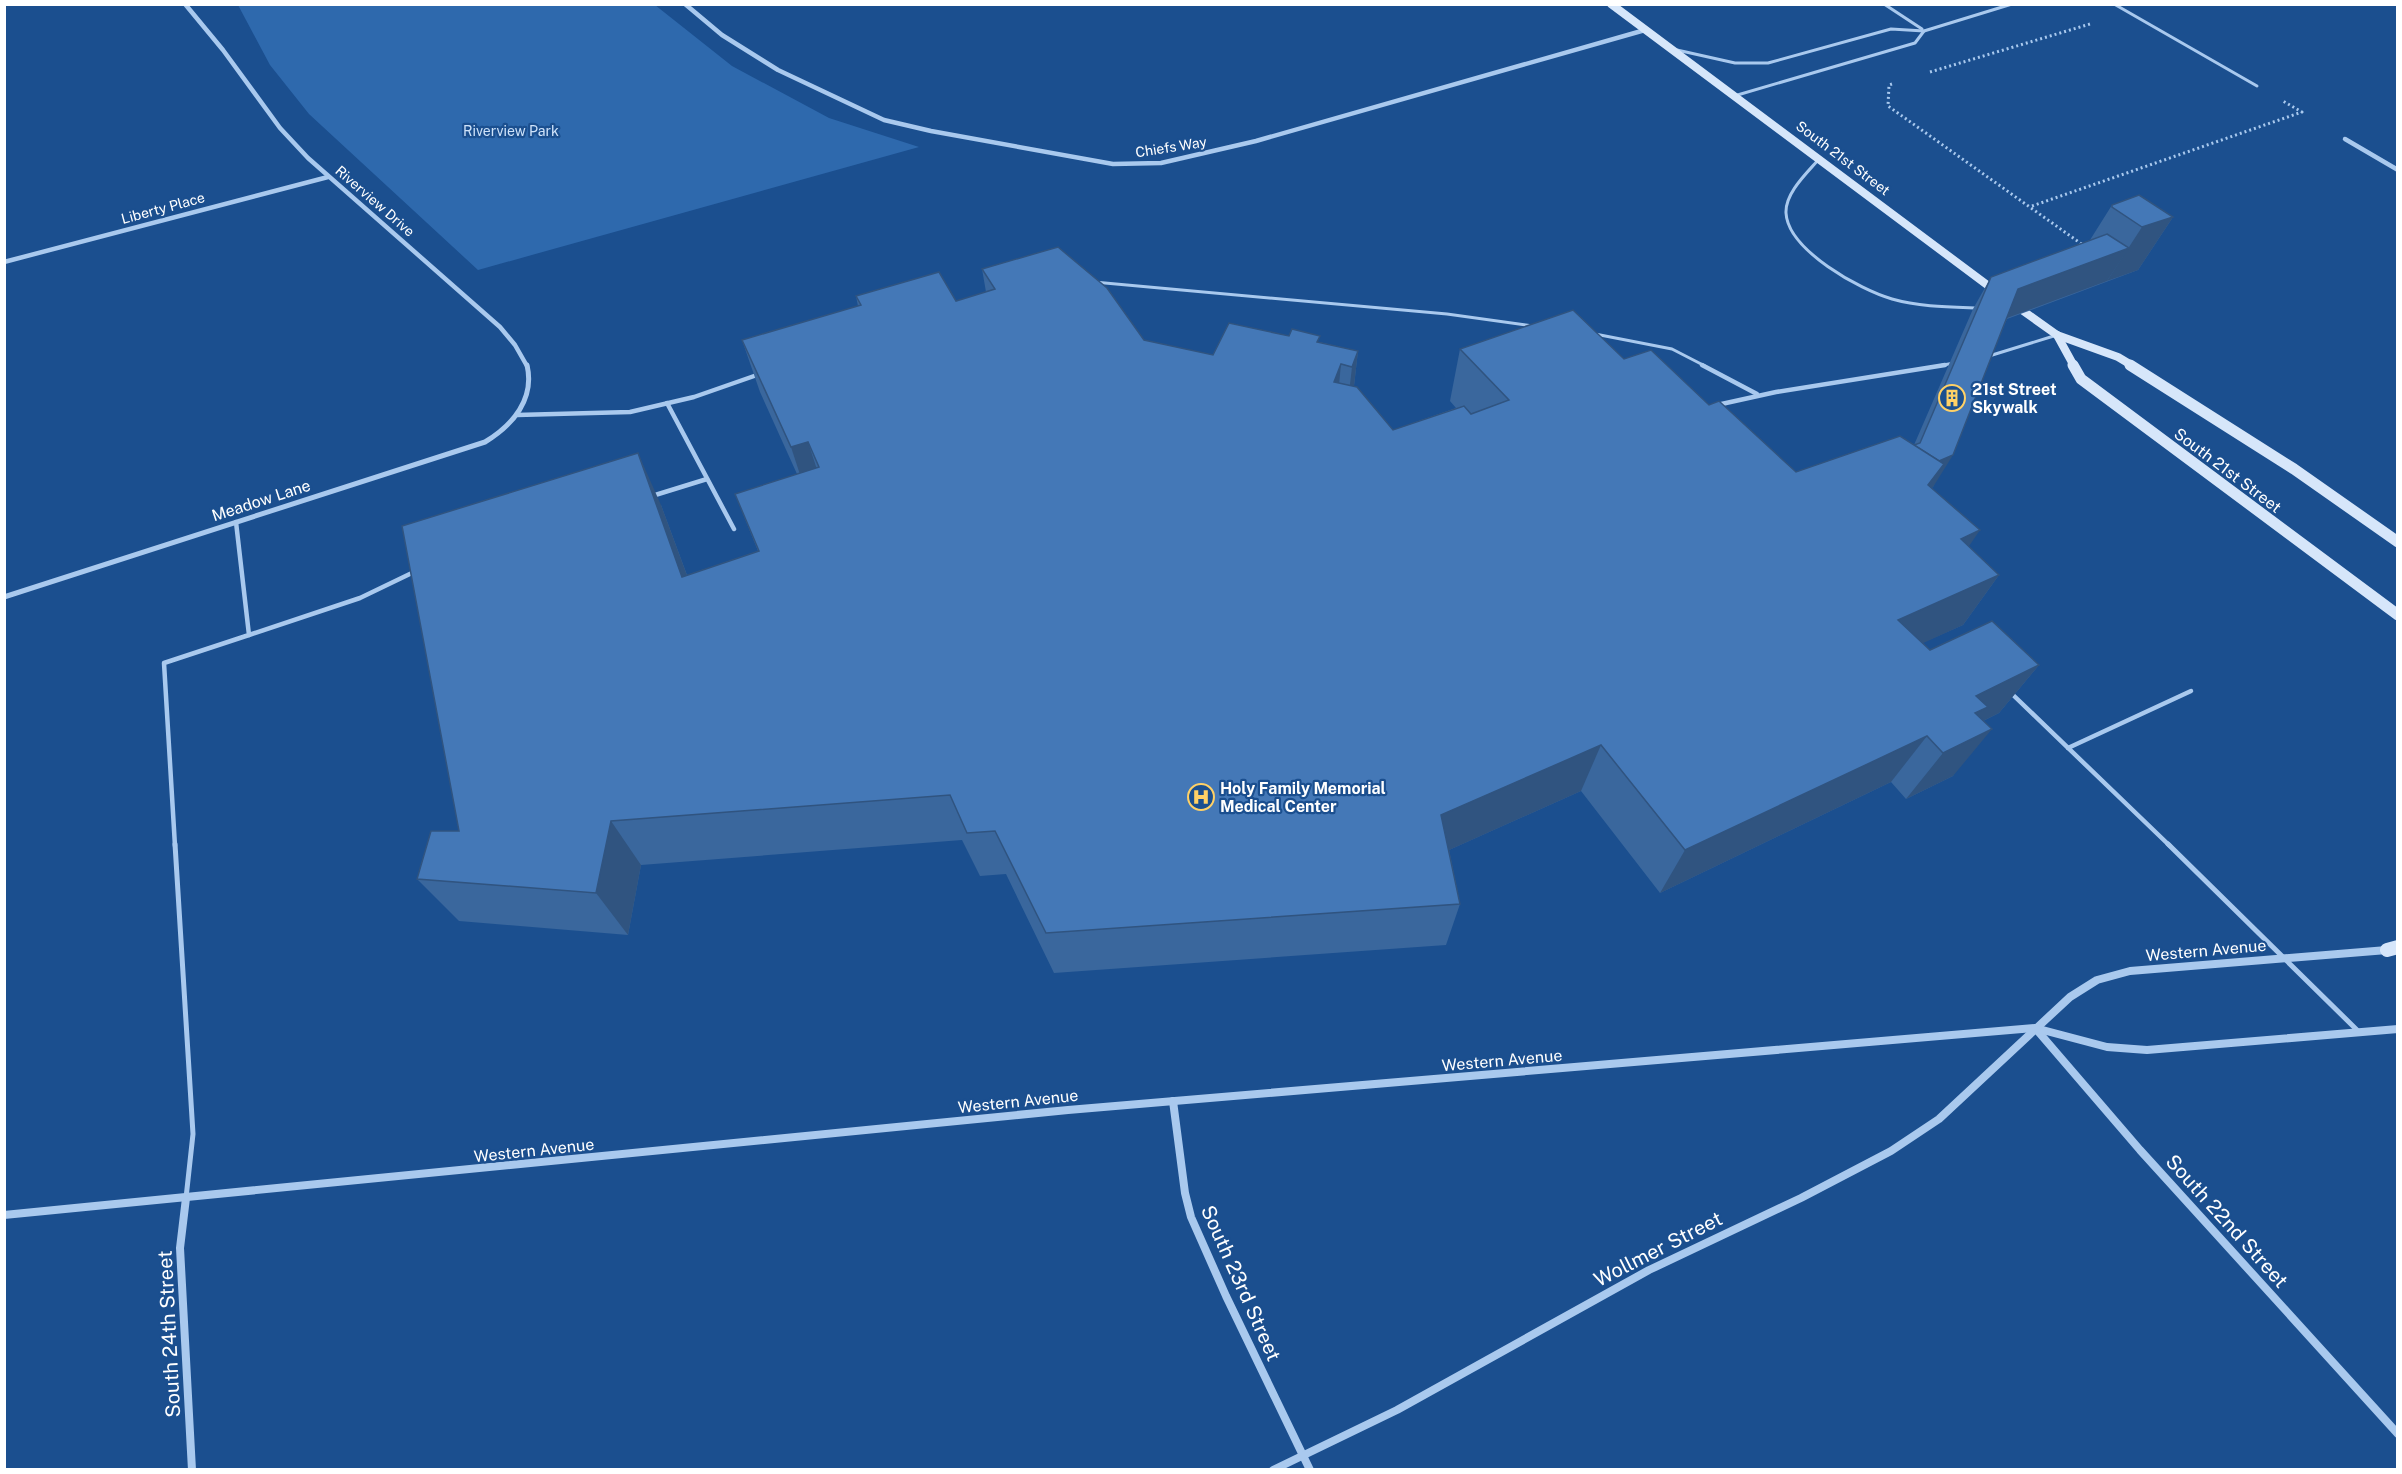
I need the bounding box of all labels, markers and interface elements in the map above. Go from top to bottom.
street label: South 21st Street [1793,118,1893,198]
park label: Riverview Park [463,123,559,139]
street label: Chiefs Way [1134,133,1208,161]
street label: Riverview Drive [332,162,418,240]
street label: Liberty Place [119,189,207,227]
place label: 21st Street Skywalk [1972,380,2057,417]
building icon: 21st Street Skywalk [1937,383,1967,413]
street label: South 21st Street [2170,424,2285,517]
street label: Meadow Lane [209,476,313,525]
place label: Holy Family Memorial Medical Center [1220,779,1386,816]
hospital icon: Holy Family Memorial Medical Center [1186,782,1216,812]
street label: Western Avenue [2145,936,2267,965]
street label: Western Avenue [1441,1046,1563,1075]
street label: Western Avenue [957,1086,1079,1117]
street label: Western Avenue [473,1135,595,1166]
street label: South 22nd Street [2161,1149,2293,1293]
street label: South 23rd Street [1196,1201,1286,1365]
street label: Wollmer Street [1590,1206,1726,1292]
street label: South 24th Street [153,1250,185,1418]

